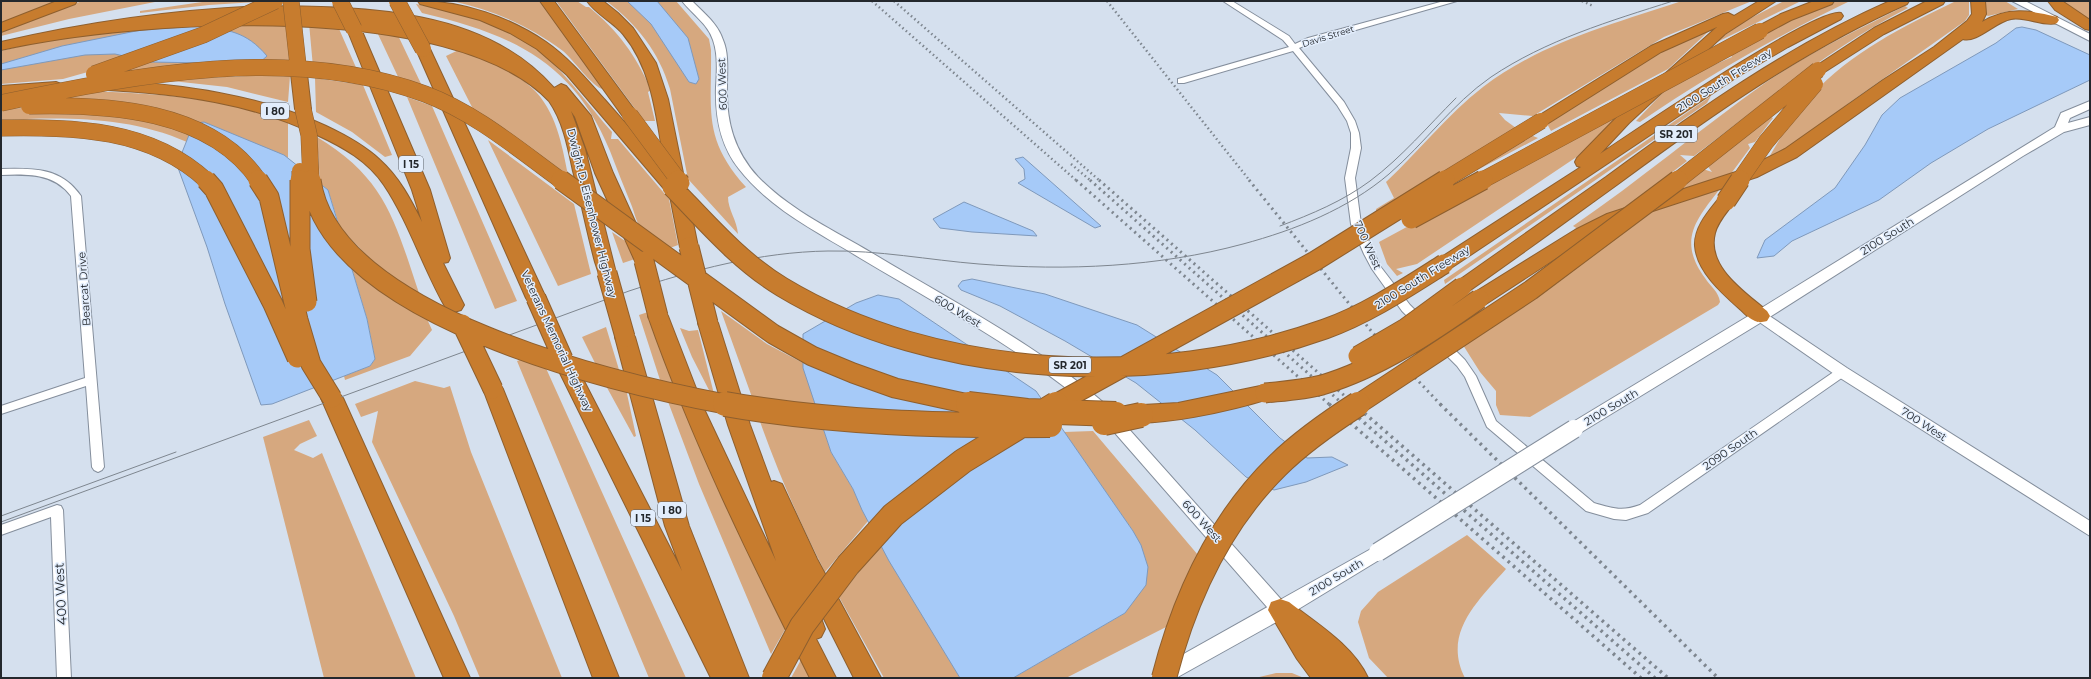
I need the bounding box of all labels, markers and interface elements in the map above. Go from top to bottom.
street label: Davis Street [1301,23,1356,49]
street label: 2100 South Freeway [1674,45,1774,115]
street label: 600 West [714,57,730,110]
road number: I 80 [261,103,289,119]
road number: SR 201 [1655,126,1697,142]
street label: Dwight D. Eisenhower Highway [564,127,620,299]
road number: I 15 [399,156,423,172]
street label: 2100 South [1858,214,1916,258]
street label: 700 West [1351,218,1385,272]
street label: 2100 South Freeway [1372,242,1472,312]
street label: Bearcat Drive [74,251,94,327]
street label: Veterans Memorial Highway [518,268,596,414]
street label: 600 West [932,292,984,331]
road number: SR 201 [1049,357,1091,373]
street label: 2100 South [1581,385,1641,429]
street label: 700 West [1898,404,1950,444]
street label: 2090 South [1700,425,1760,473]
street label: 600 West [1179,497,1225,545]
road number: I 80 [658,502,686,518]
road number: I 15 [631,510,655,526]
street label: 2100 South [1306,555,1366,599]
street label: 400 West [50,562,70,626]

